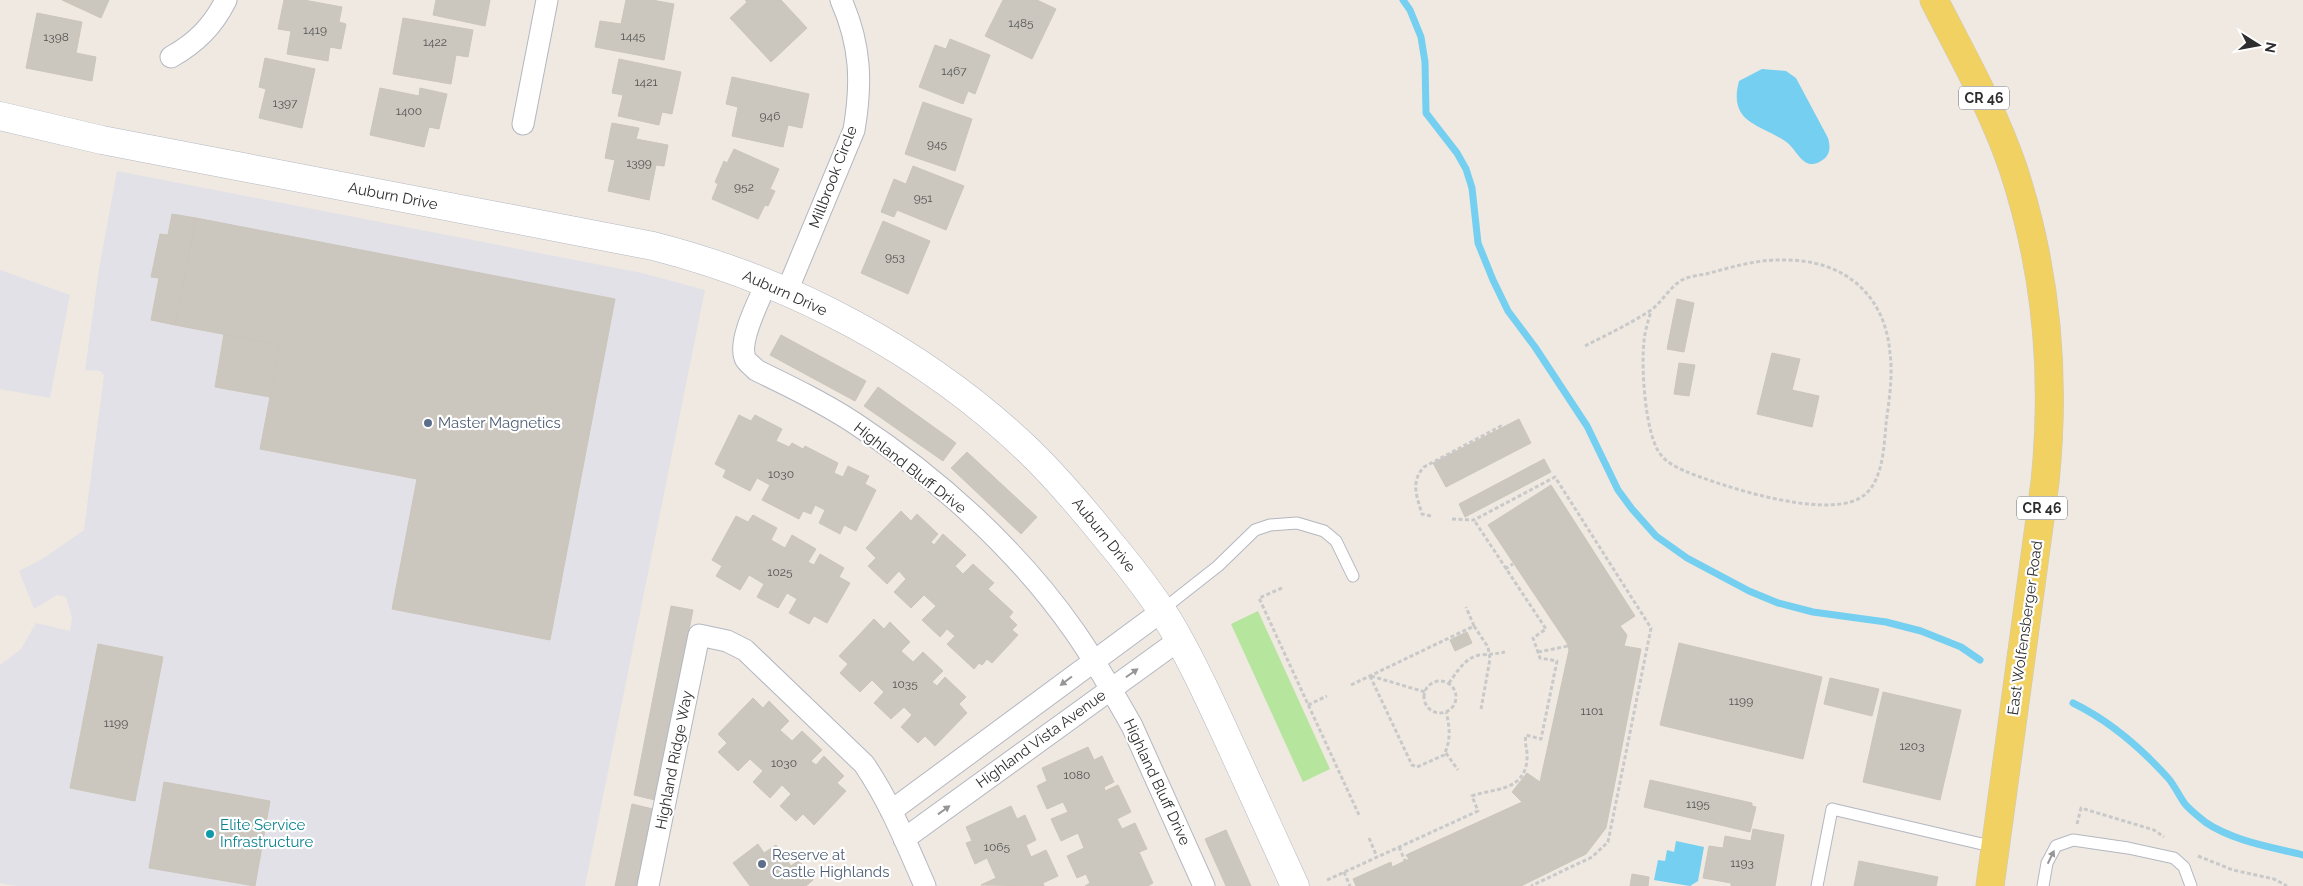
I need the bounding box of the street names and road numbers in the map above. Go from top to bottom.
road number: CR 46 [1959,86,2009,110]
street label: Millbrook Circle [805,123,861,231]
street label: Auburn Drive [347,179,439,214]
street label: Auburn Drive [740,266,830,320]
street label: Highland Bluff Drive [850,419,970,518]
street label: Auburn Drive [1068,494,1140,576]
road number: CR 46 [2017,496,2067,520]
street label: East Wolfensberger Road [2004,540,2046,716]
street label: Highland Vista Avenue [973,686,1110,792]
street label: Highland Ridge Way [652,689,696,831]
street label: Highland Bluff Drive [1120,716,1194,848]

